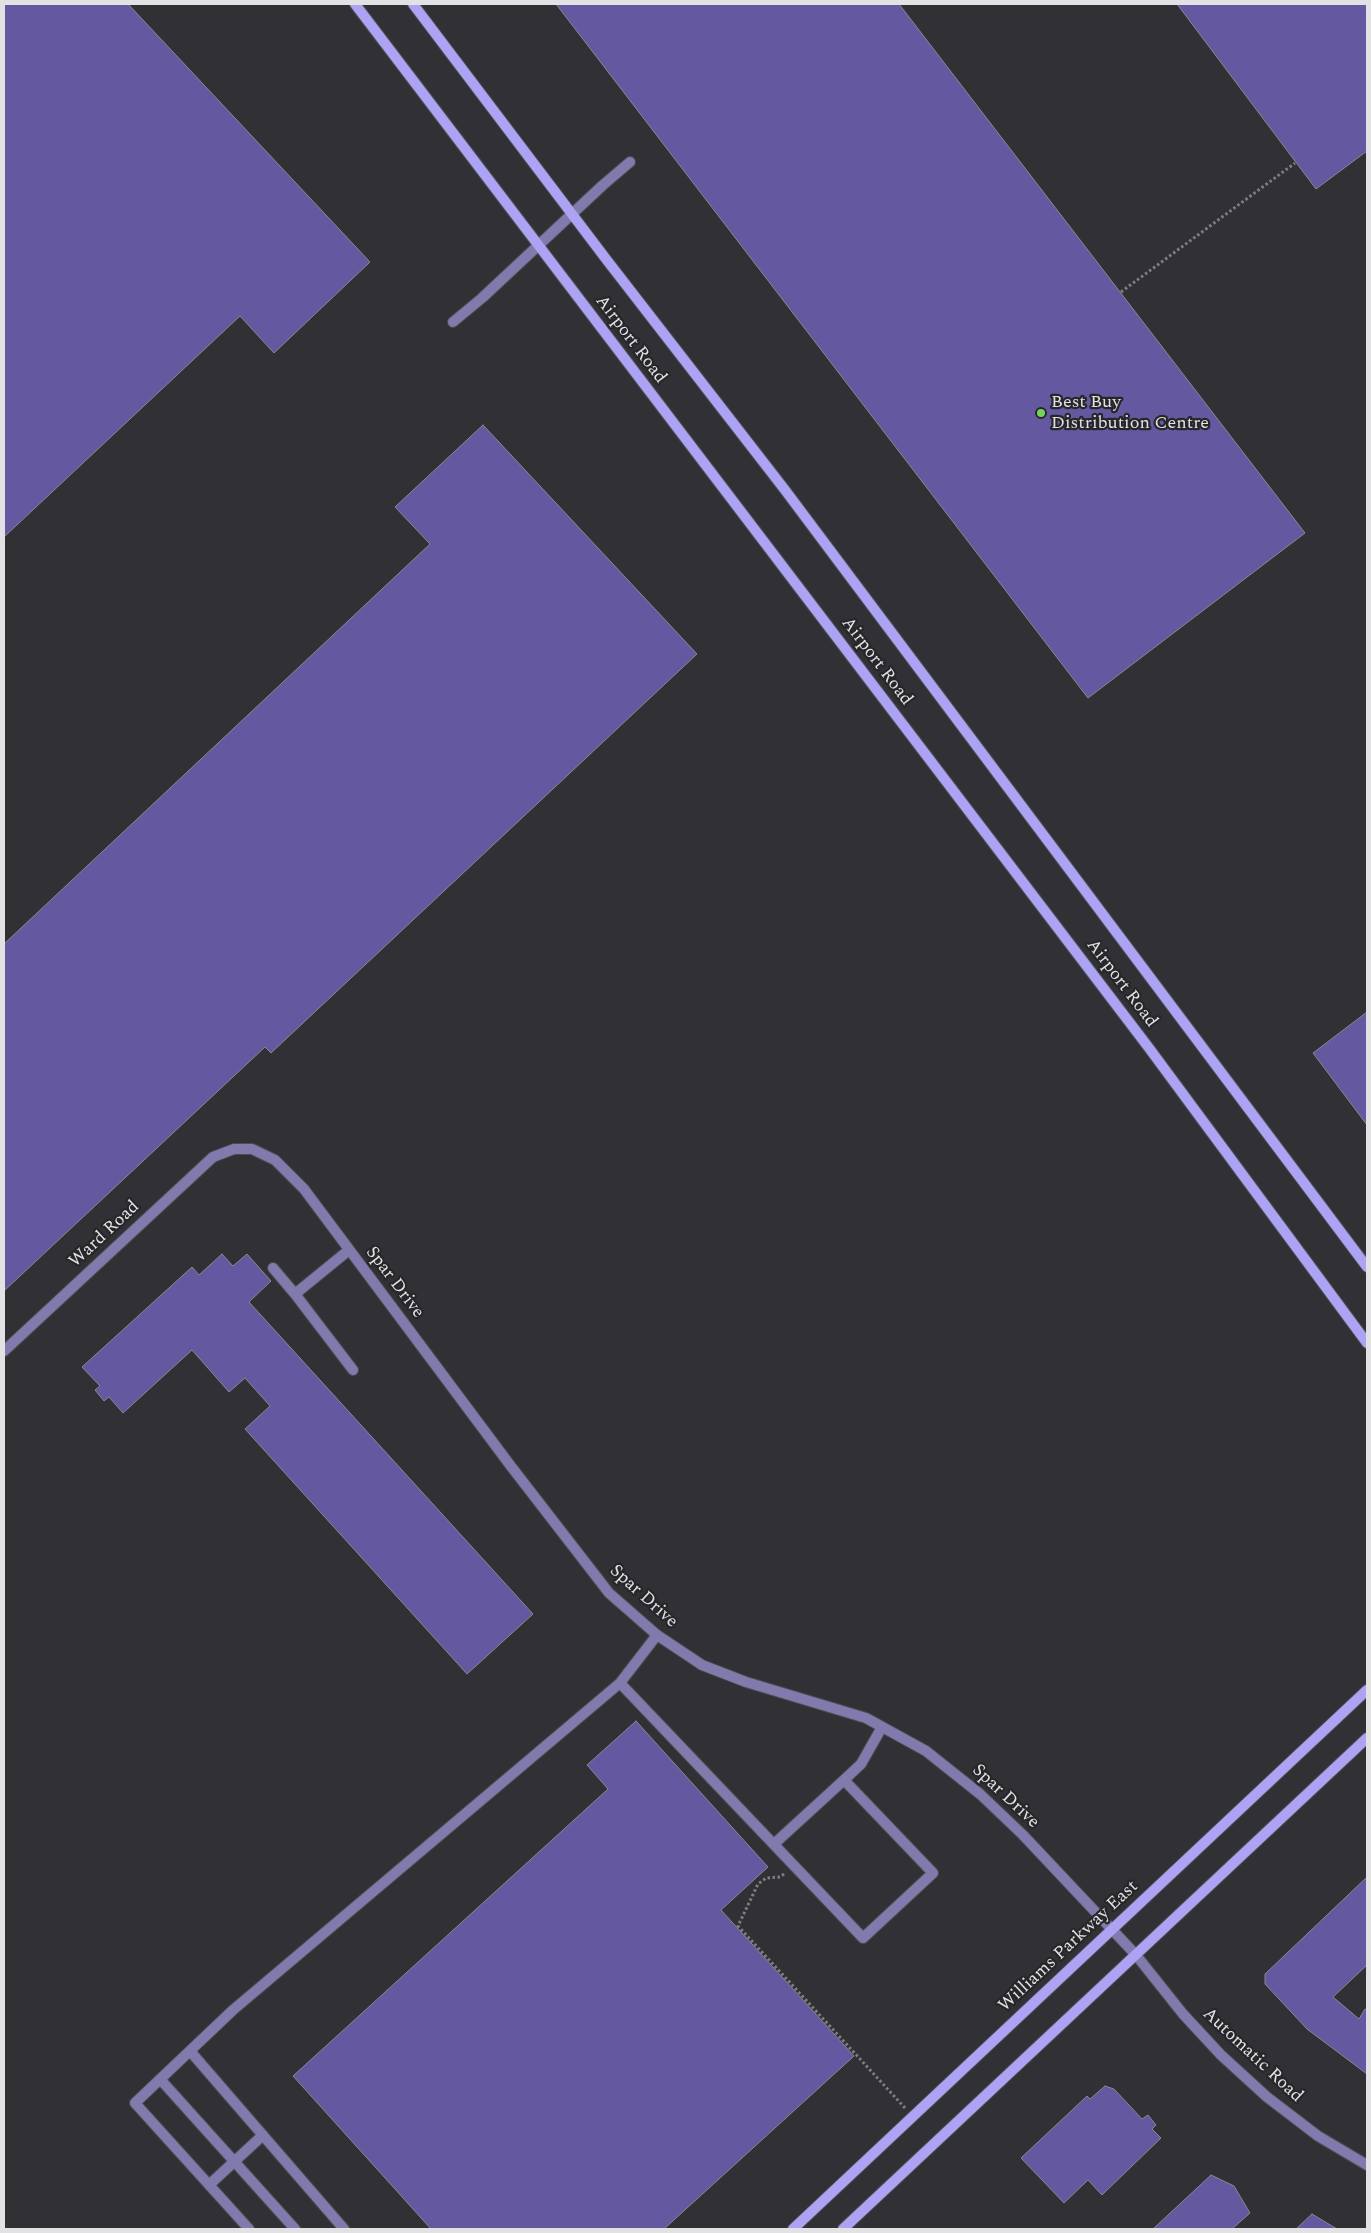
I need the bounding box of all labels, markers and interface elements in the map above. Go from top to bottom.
street label: Airport Road [590,292,670,388]
place label: Best Buy Distribution Centre [1051,392,1209,434]
marker: Best Buy Distribution Centre [1035,407,1047,419]
street label: Airport Road [836,614,916,710]
street label: Airport Road [1081,936,1161,1032]
street label: Ward Road [65,1197,145,1273]
street label: Spar Drive [360,1243,428,1323]
street label: Spar Drive [604,1561,682,1633]
street label: Spar Drive [967,1760,1043,1834]
street label: Williams Parkway East [995,1877,1143,2017]
street label: Automatic Road [1197,2004,1307,2108]

